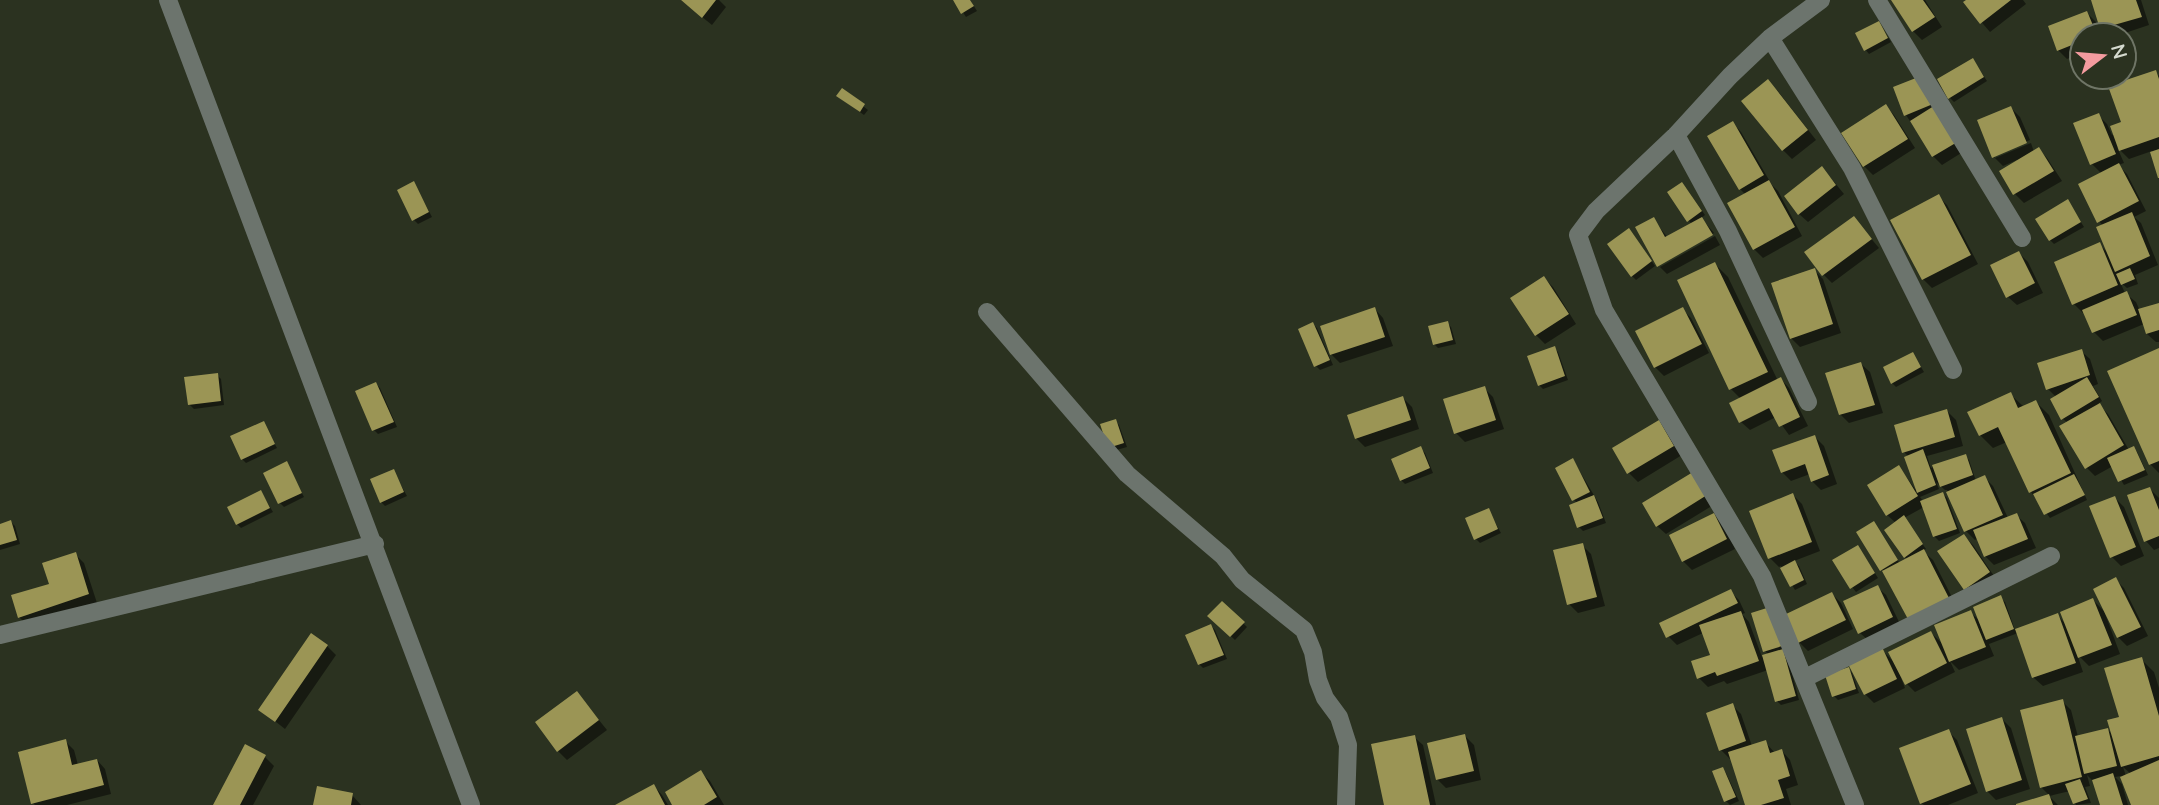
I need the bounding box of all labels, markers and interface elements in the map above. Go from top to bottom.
north arrow [2068,21,2138,91]
text: N [2104,41,2133,62]

